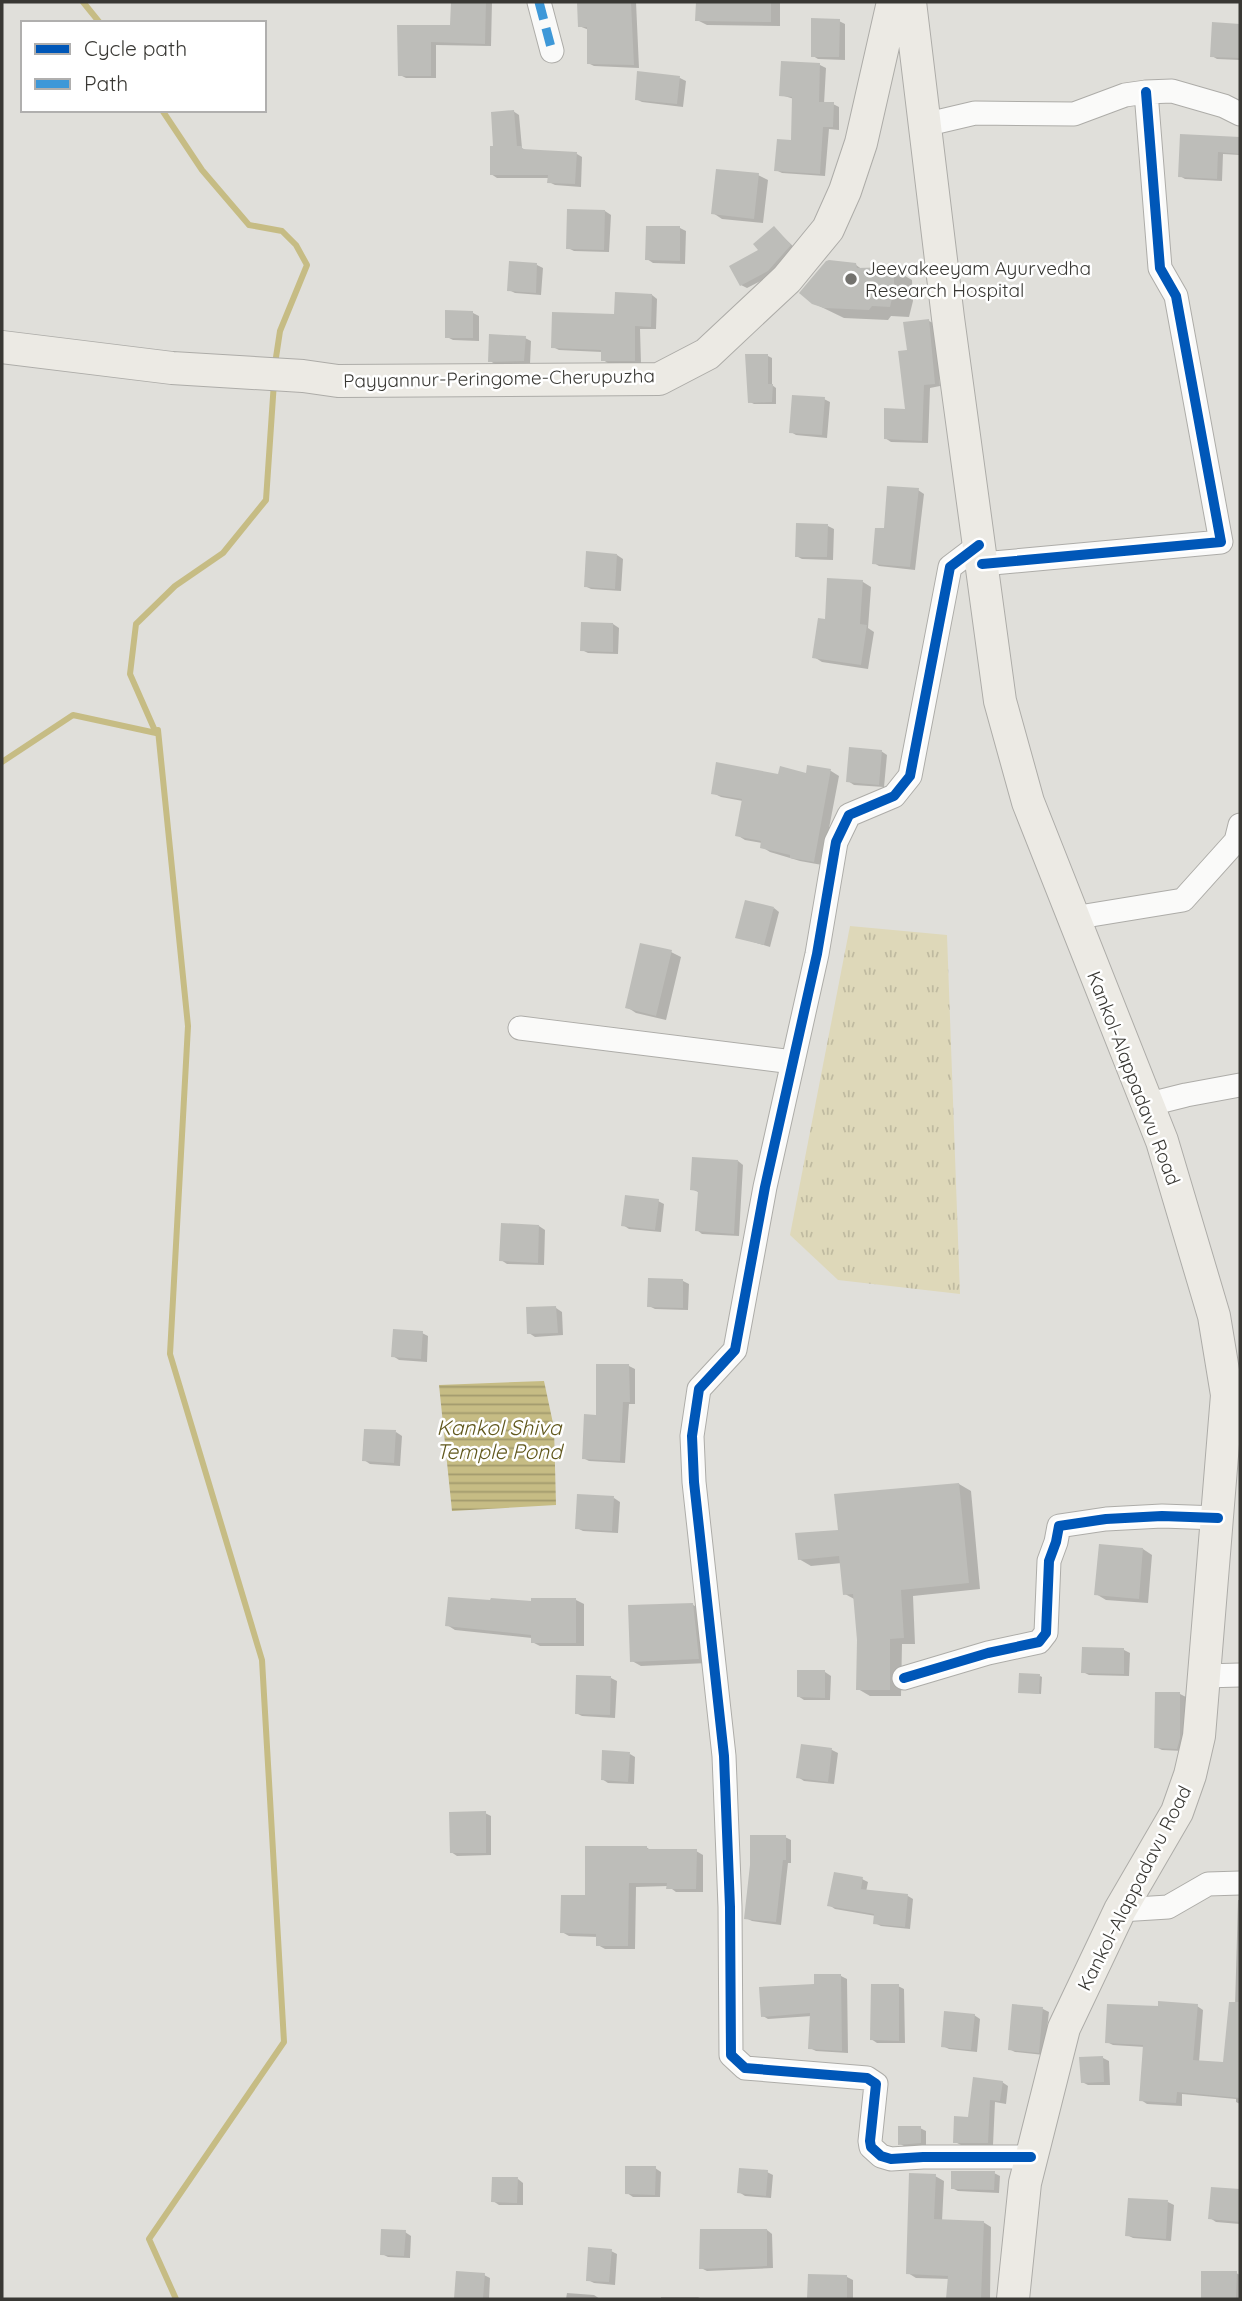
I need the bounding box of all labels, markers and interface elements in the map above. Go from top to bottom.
legend [21,21,266,112]
text: Cycle path [84,35,187,61]
text: Path [84,70,128,96]
place label: Jeevakeeyam Ayurvedha Research Hospital [865,256,1091,302]
marker: Jeevakeeyam Ayurvedha Research Hospital [843,271,859,287]
street label: Payyannur-Peringome-Cherupuzha [343,363,655,393]
street label: Kankol-Alappadavu Road [1082,968,1186,1188]
water label: Kankol Shiva Temple Pond [436,1414,564,1464]
street label: Kankol-Alappadavu Road [1072,1781,1196,1995]

